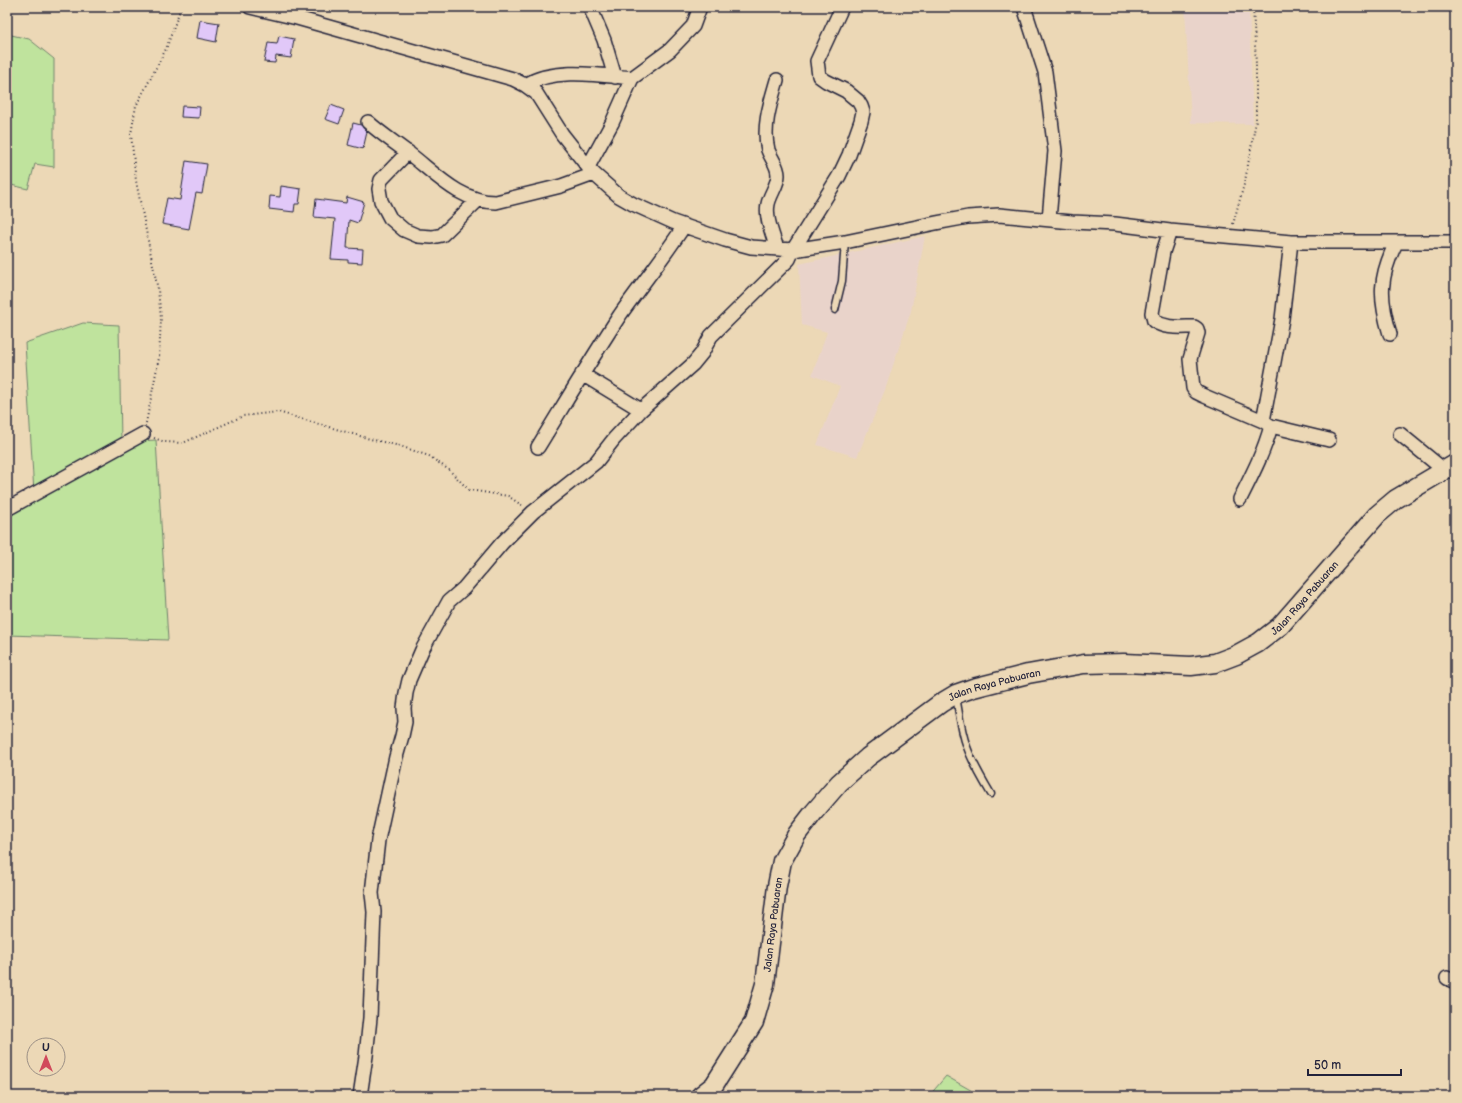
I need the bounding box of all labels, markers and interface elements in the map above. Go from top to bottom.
street label: Jalan Raya Pabuaran [1269,558,1341,638]
street label: Jalan Raya Pabuaran [946,667,1042,704]
street label: Jalan Raya Pabuaran [762,876,786,973]
north arrow [26,1037,66,1077]
text: U [42,1041,50,1054]
scale bar [1308,1051,1401,1077]
text: 50 m [1314,1058,1341,1073]

